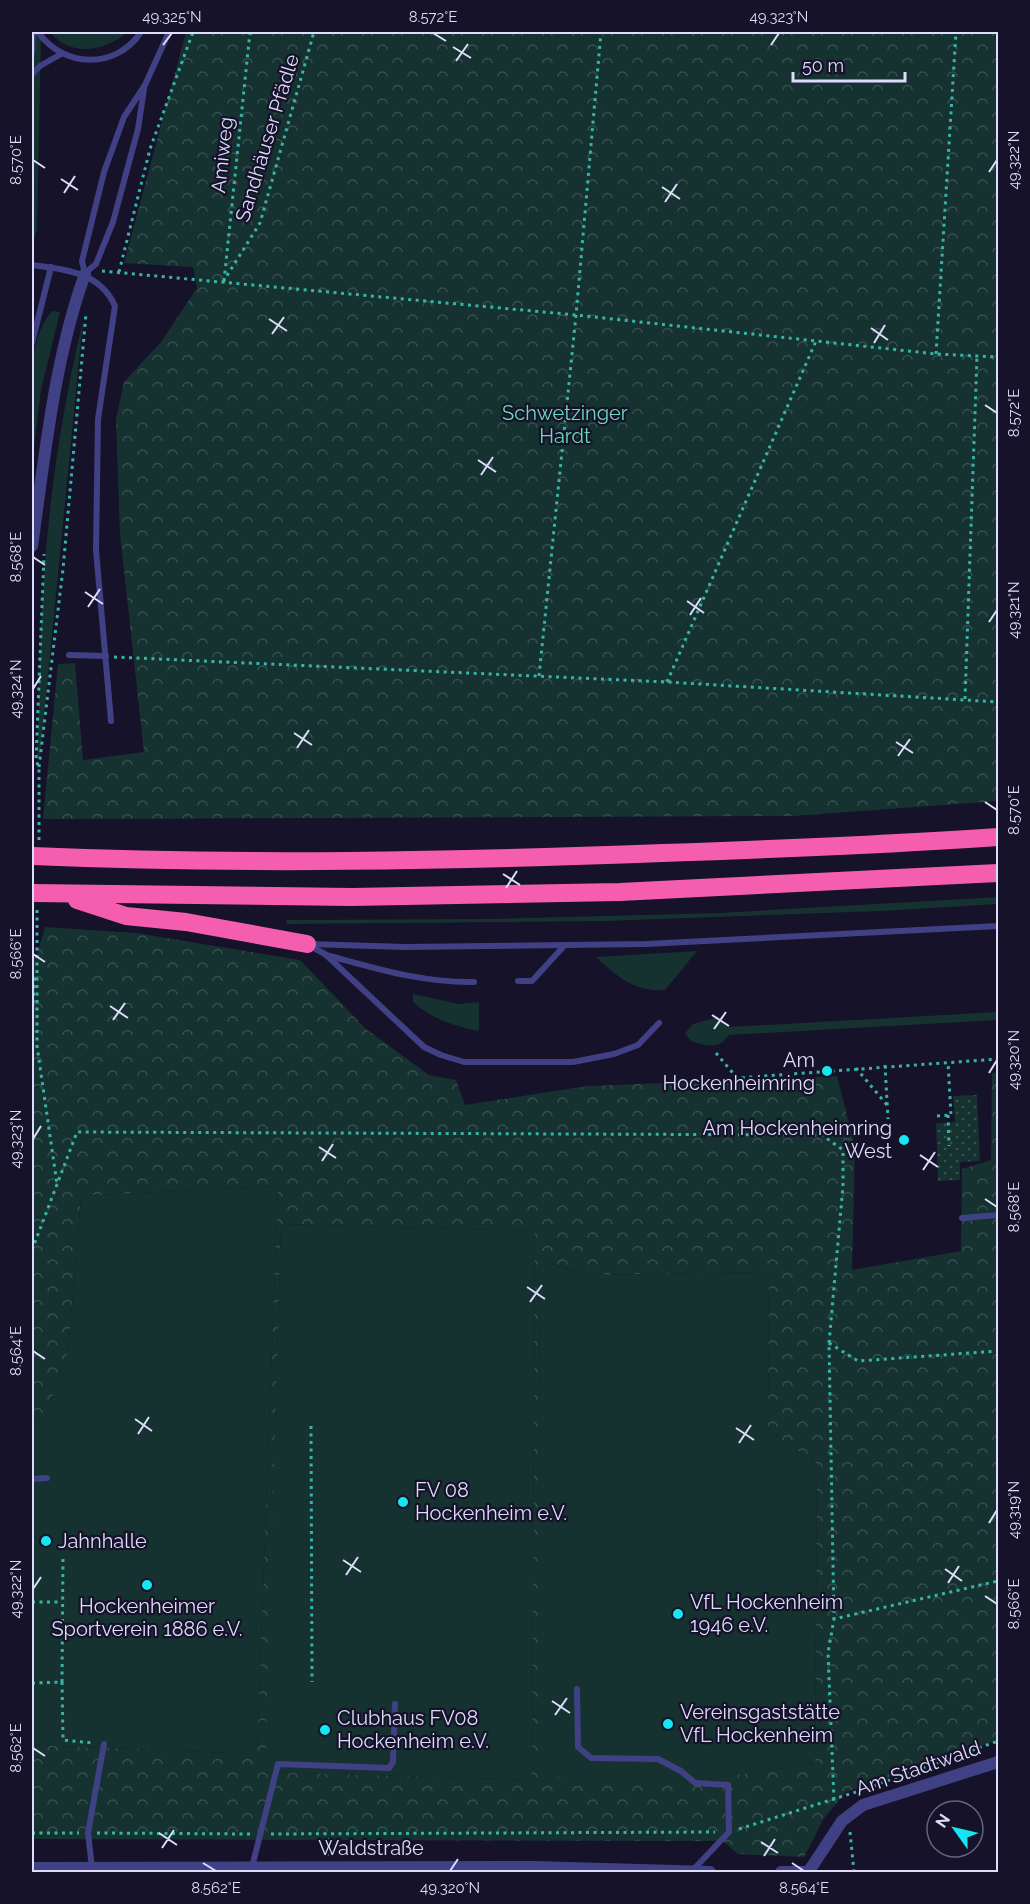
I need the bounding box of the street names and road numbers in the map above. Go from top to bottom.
street label: Sandhäuser Pfädle [230,51,304,225]
street label: Amiweg [206,116,238,194]
street label: Am Stadtwald [852,1735,984,1801]
street label: Waldstraße [318,1836,424,1860]

